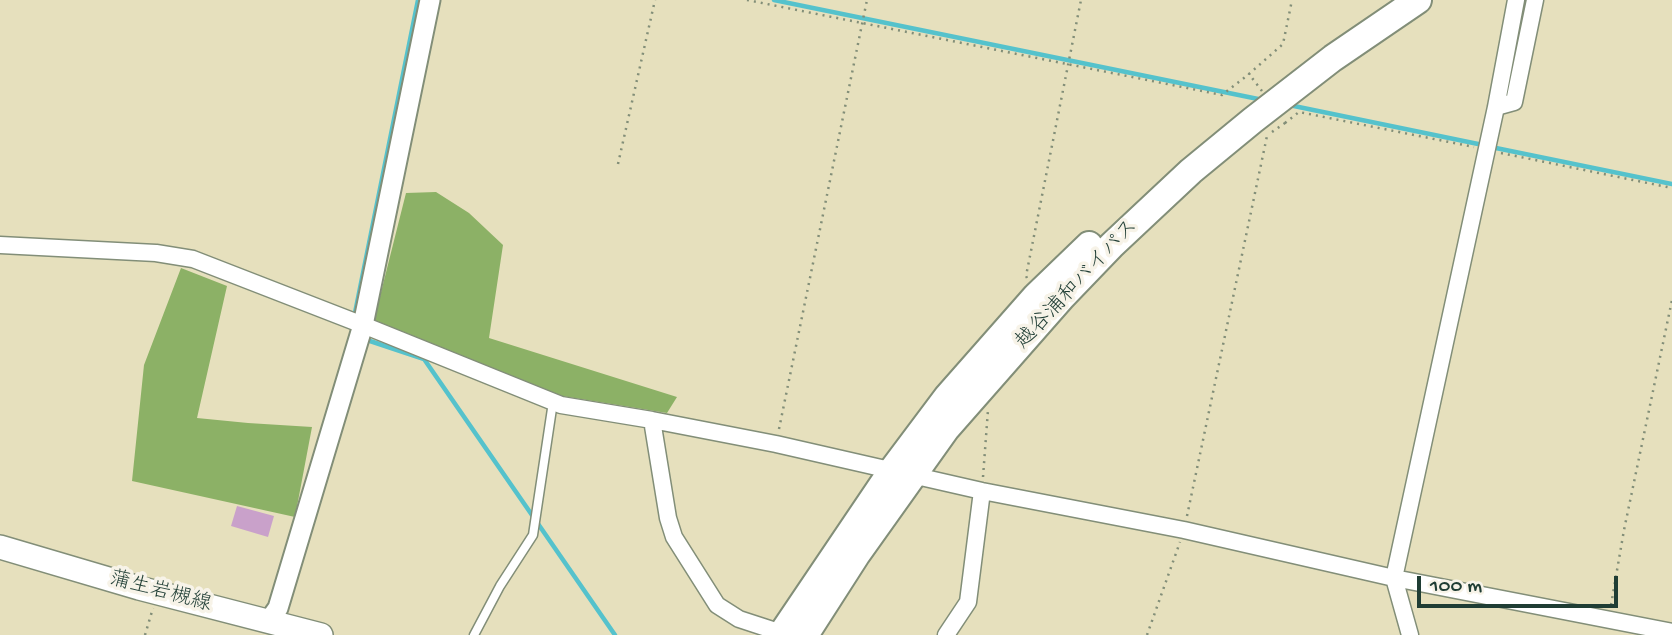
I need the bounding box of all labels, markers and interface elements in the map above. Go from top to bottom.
street label: 越谷浦和バイパス [1011,215,1145,355]
scale bar [1420,562,1621,606]
street label: 蒲生岩槻線 [106,567,214,619]
text: 100 m [1430,575,1482,600]

